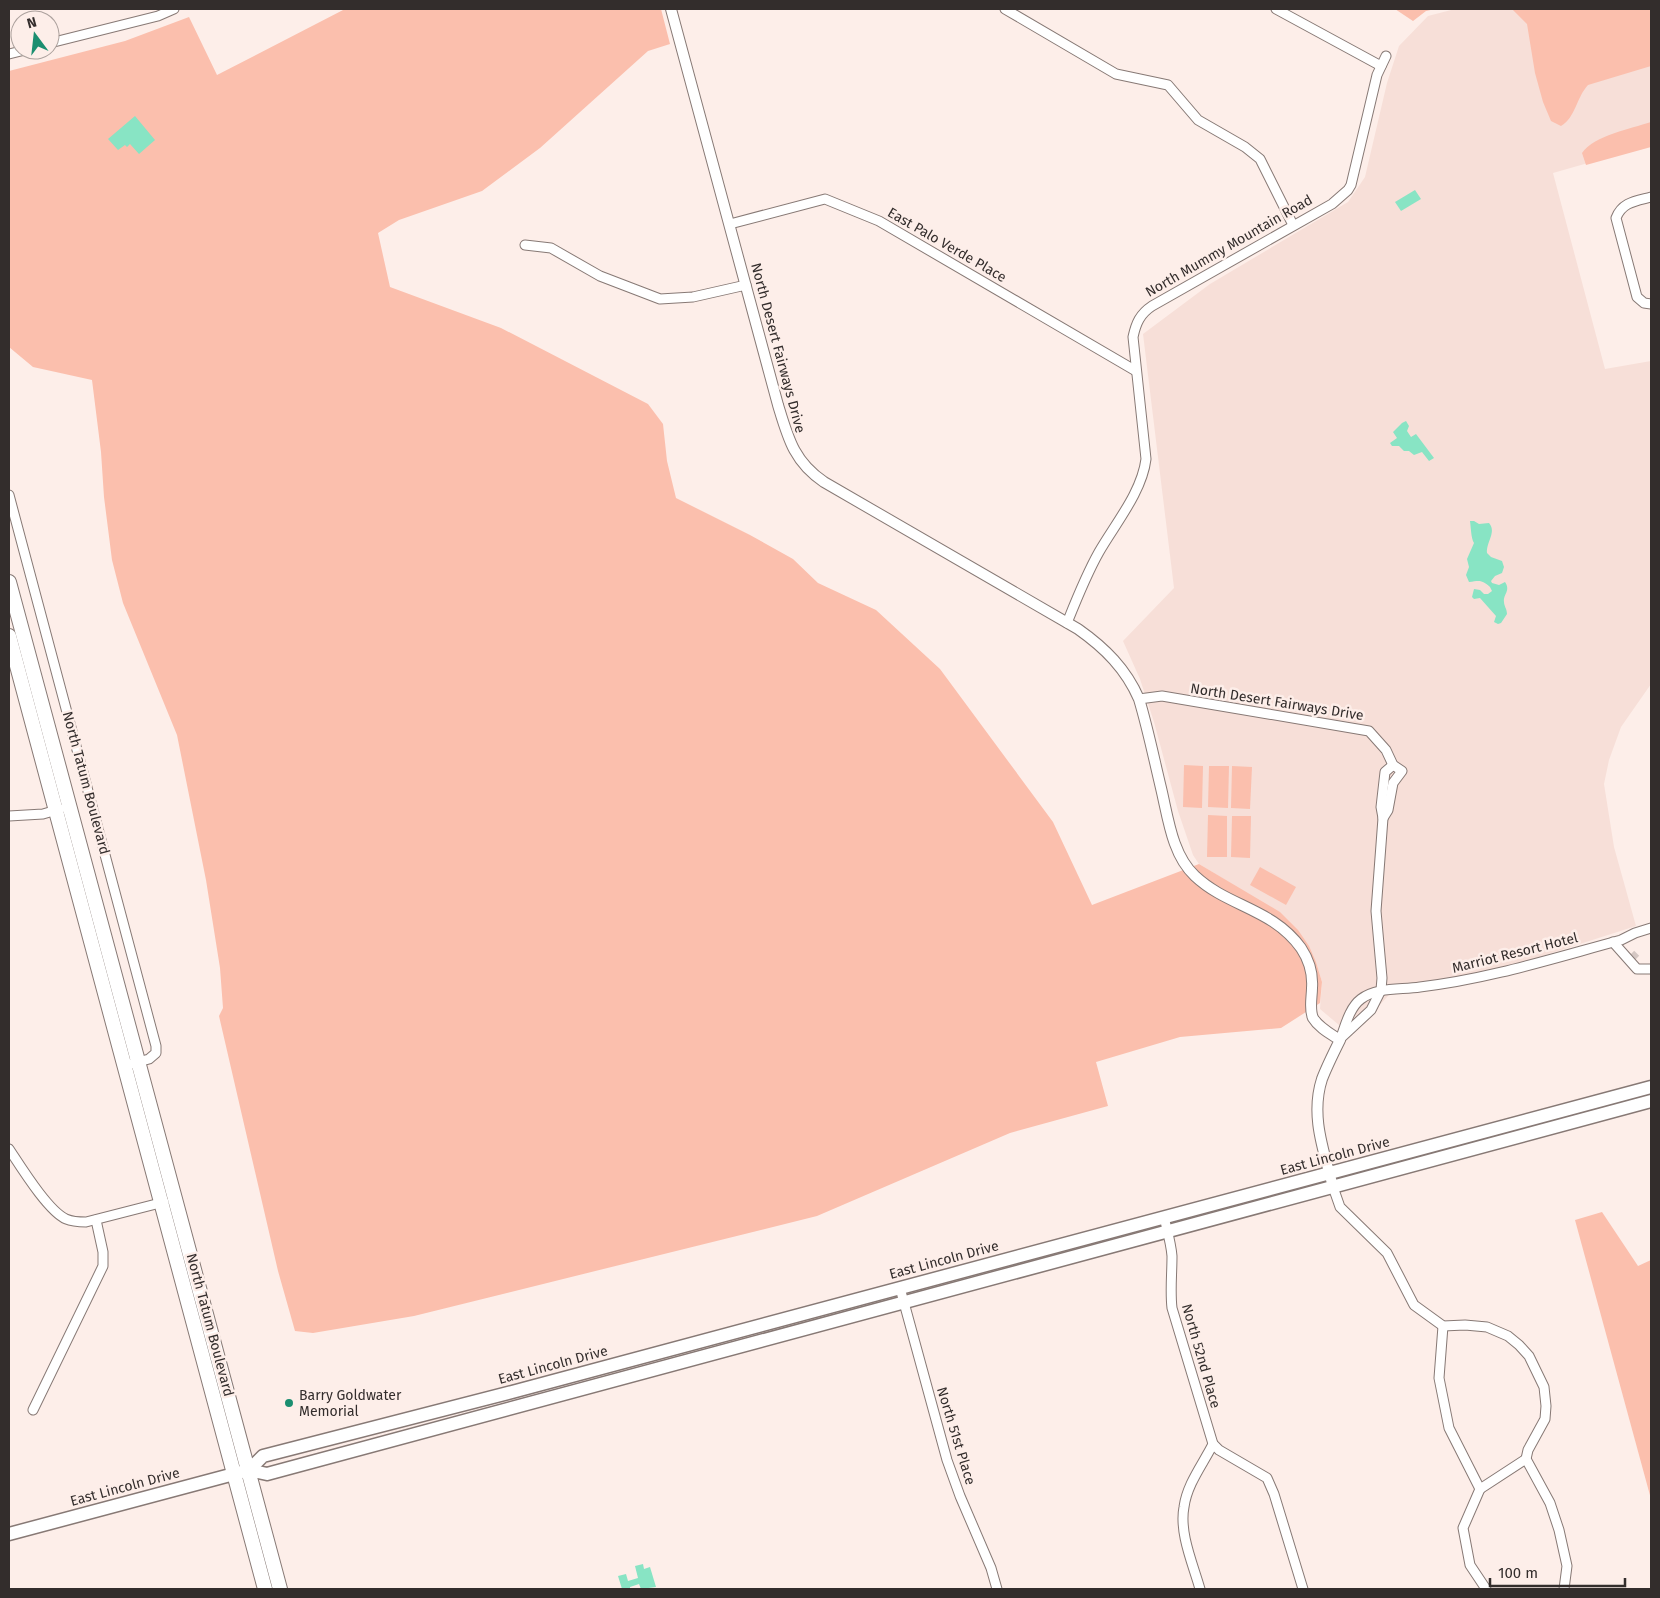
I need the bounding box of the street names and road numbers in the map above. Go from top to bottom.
street label: North Mummy Mountain Road [1143,191,1315,301]
street label: East Palo Verde Place [885,204,1009,286]
street label: North Desert Fairways Drive [747,261,809,435]
street label: North Desert Fairways Drive [1189,680,1365,724]
street label: North Tatum Boulevard [59,710,113,856]
street label: Marriot Resort Hotel [1450,929,1580,977]
street label: East Lincoln Drive [1278,1133,1392,1179]
street label: East Lincoln Drive [887,1237,1001,1283]
street label: North Tatum Boulevard [183,1252,237,1398]
street label: North 52nd Place [1178,1302,1224,1410]
street label: East Lincoln Drive [496,1342,610,1388]
street label: North 51st Place [933,1385,979,1487]
street label: East Lincoln Drive [68,1464,182,1510]

